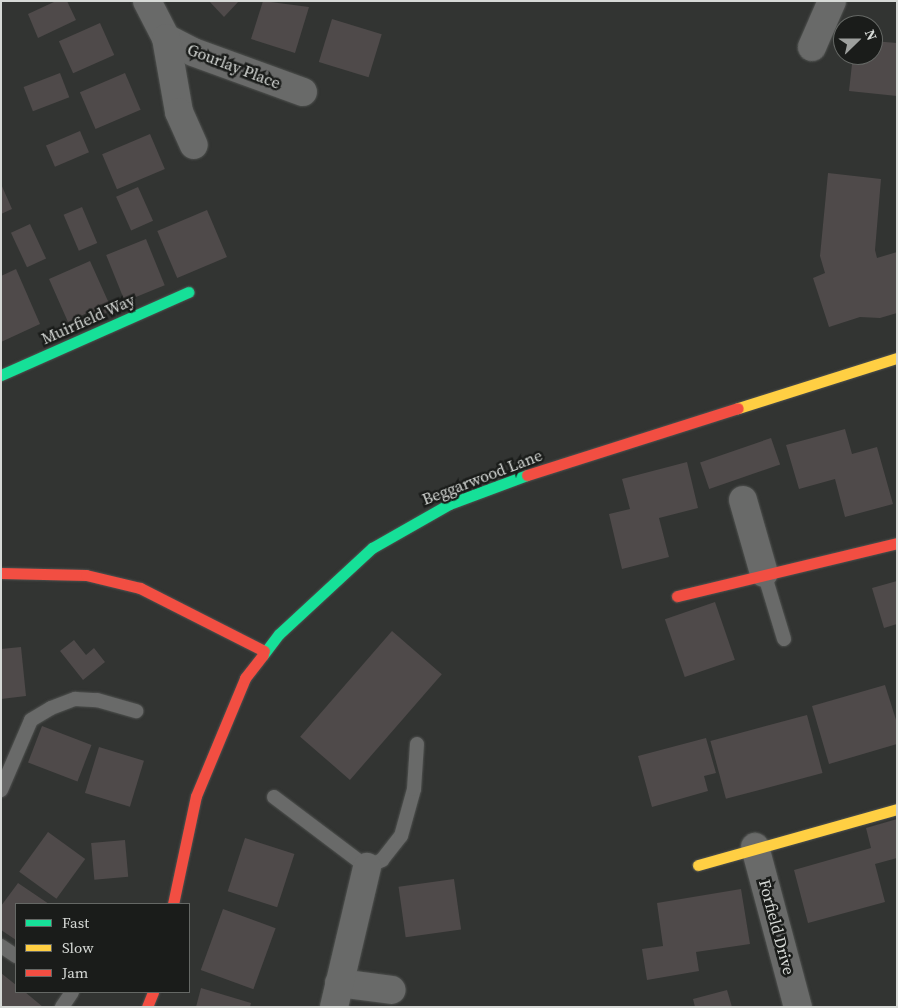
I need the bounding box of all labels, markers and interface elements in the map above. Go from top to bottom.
north arrow [833,15,883,65]
text: N [860,26,882,43]
street label: Gourlay Place [185,39,283,93]
street label: Muirfield Way [38,290,138,348]
street label: Beggarwood Lane [419,445,545,509]
street label: Forfield Drive [755,877,799,977]
legend [15,903,190,993]
text: Fast [62,912,89,933]
text: Slow [62,937,94,958]
text: Jam [62,962,88,983]

